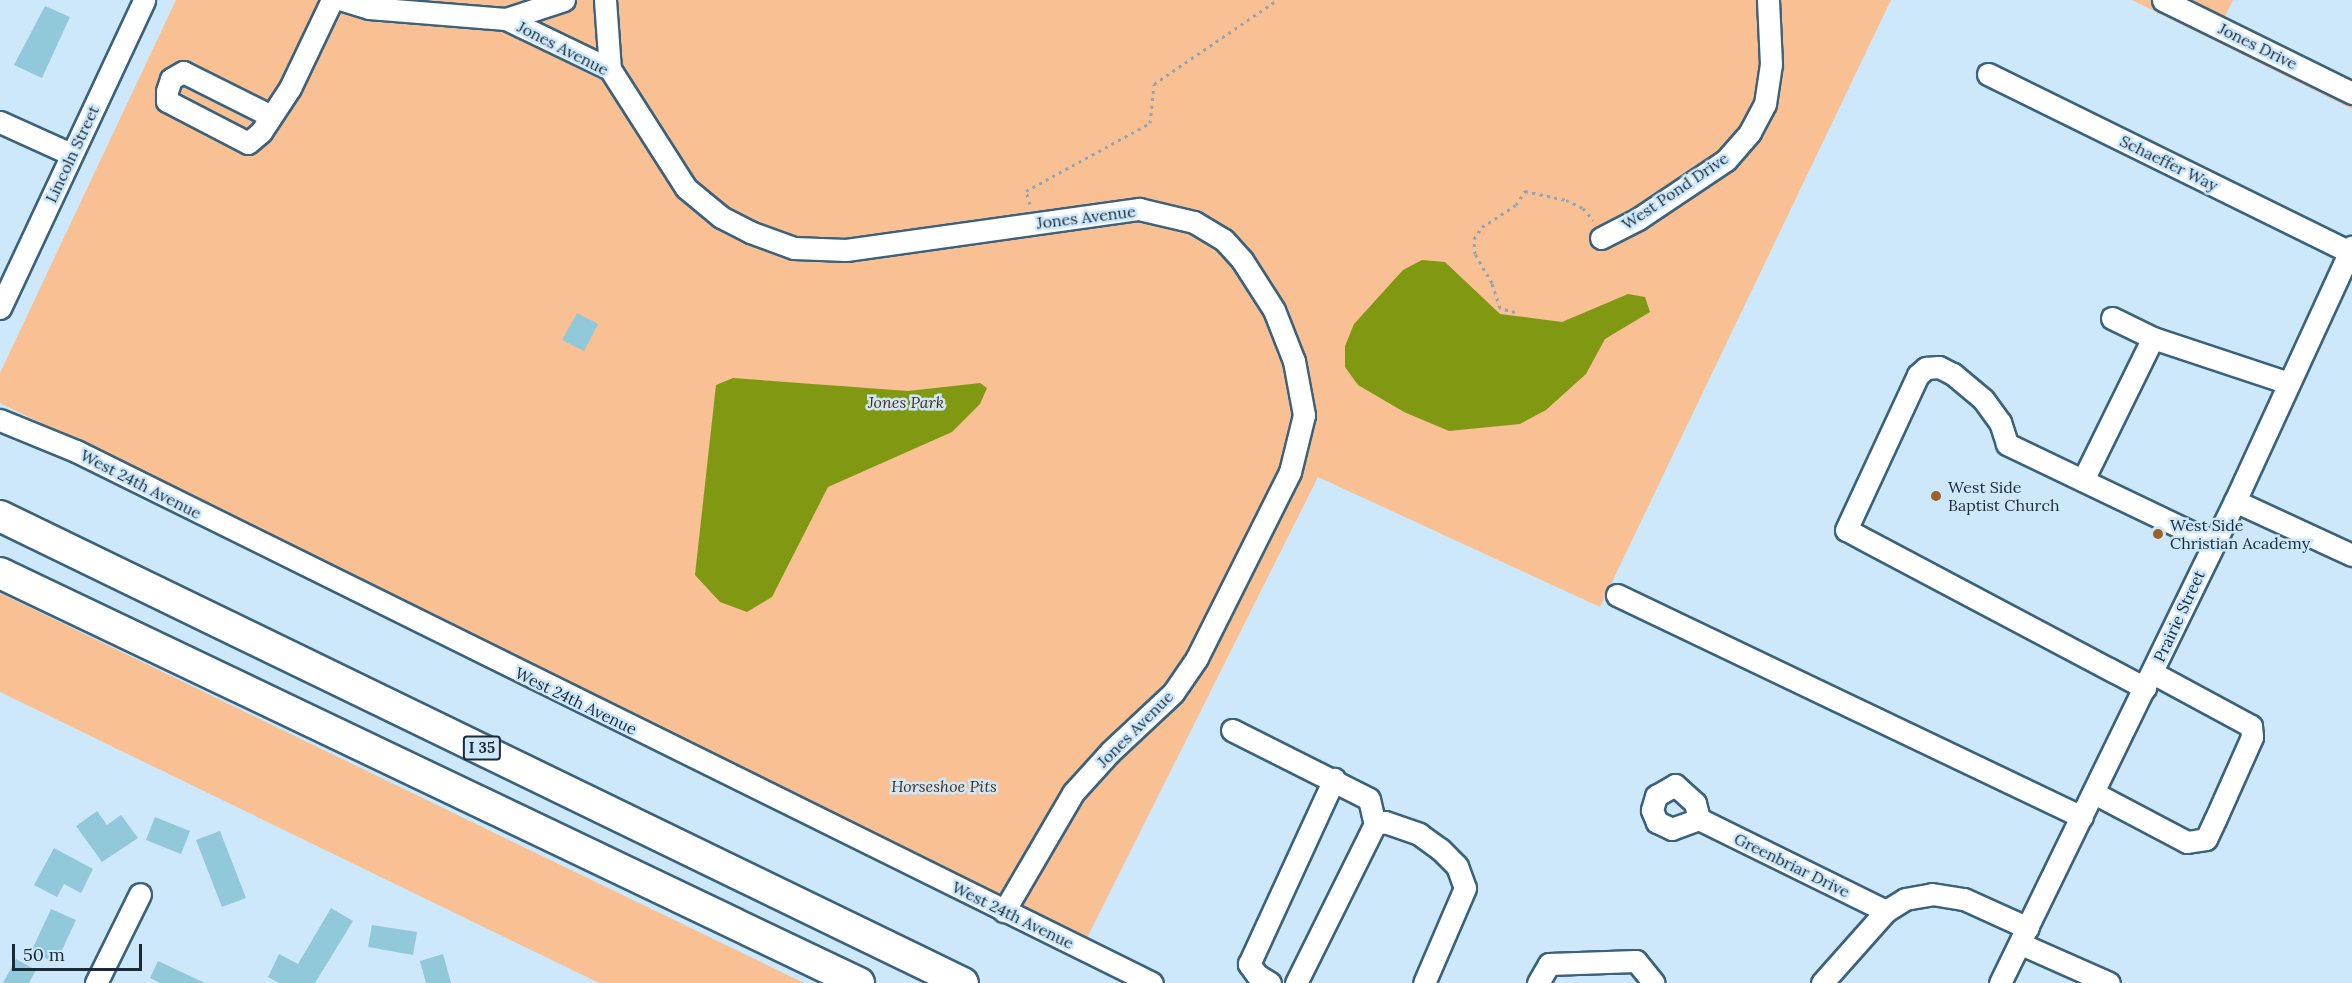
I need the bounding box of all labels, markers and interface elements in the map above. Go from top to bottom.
street label: Jones Avenue [514,17,612,79]
street label: Jones Drive [2215,19,2301,73]
street label: Lincoln Street [41,102,103,206]
street label: Schaeffer Way [2117,131,2221,195]
street label: West Pond Drive [1618,148,1732,234]
street label: Jones Avenue [1035,201,1137,233]
park label: Jones Park [868,392,944,412]
street label: West 24th Avenue [77,445,205,523]
place label: West Side Baptist Church [1948,477,2059,515]
marker: West Side Baptist Church [1929,489,1943,503]
place label: West Side Christian Academy [2170,515,2310,553]
marker: West Side Christian Academy [2151,527,2165,541]
street label: Prairie Street [2149,567,2209,665]
street label: West 24th Avenue [512,663,640,739]
street label: Jones Avenue [1093,687,1177,771]
road number: I 35 [462,736,502,760]
park label: Horseshoe Pits [891,776,997,796]
street label: Greenbriar Drive [1731,829,1853,901]
street label: West 24th Avenue [949,877,1077,953]
scale bar [15,932,146,970]
text: 50 m [23,943,65,966]

